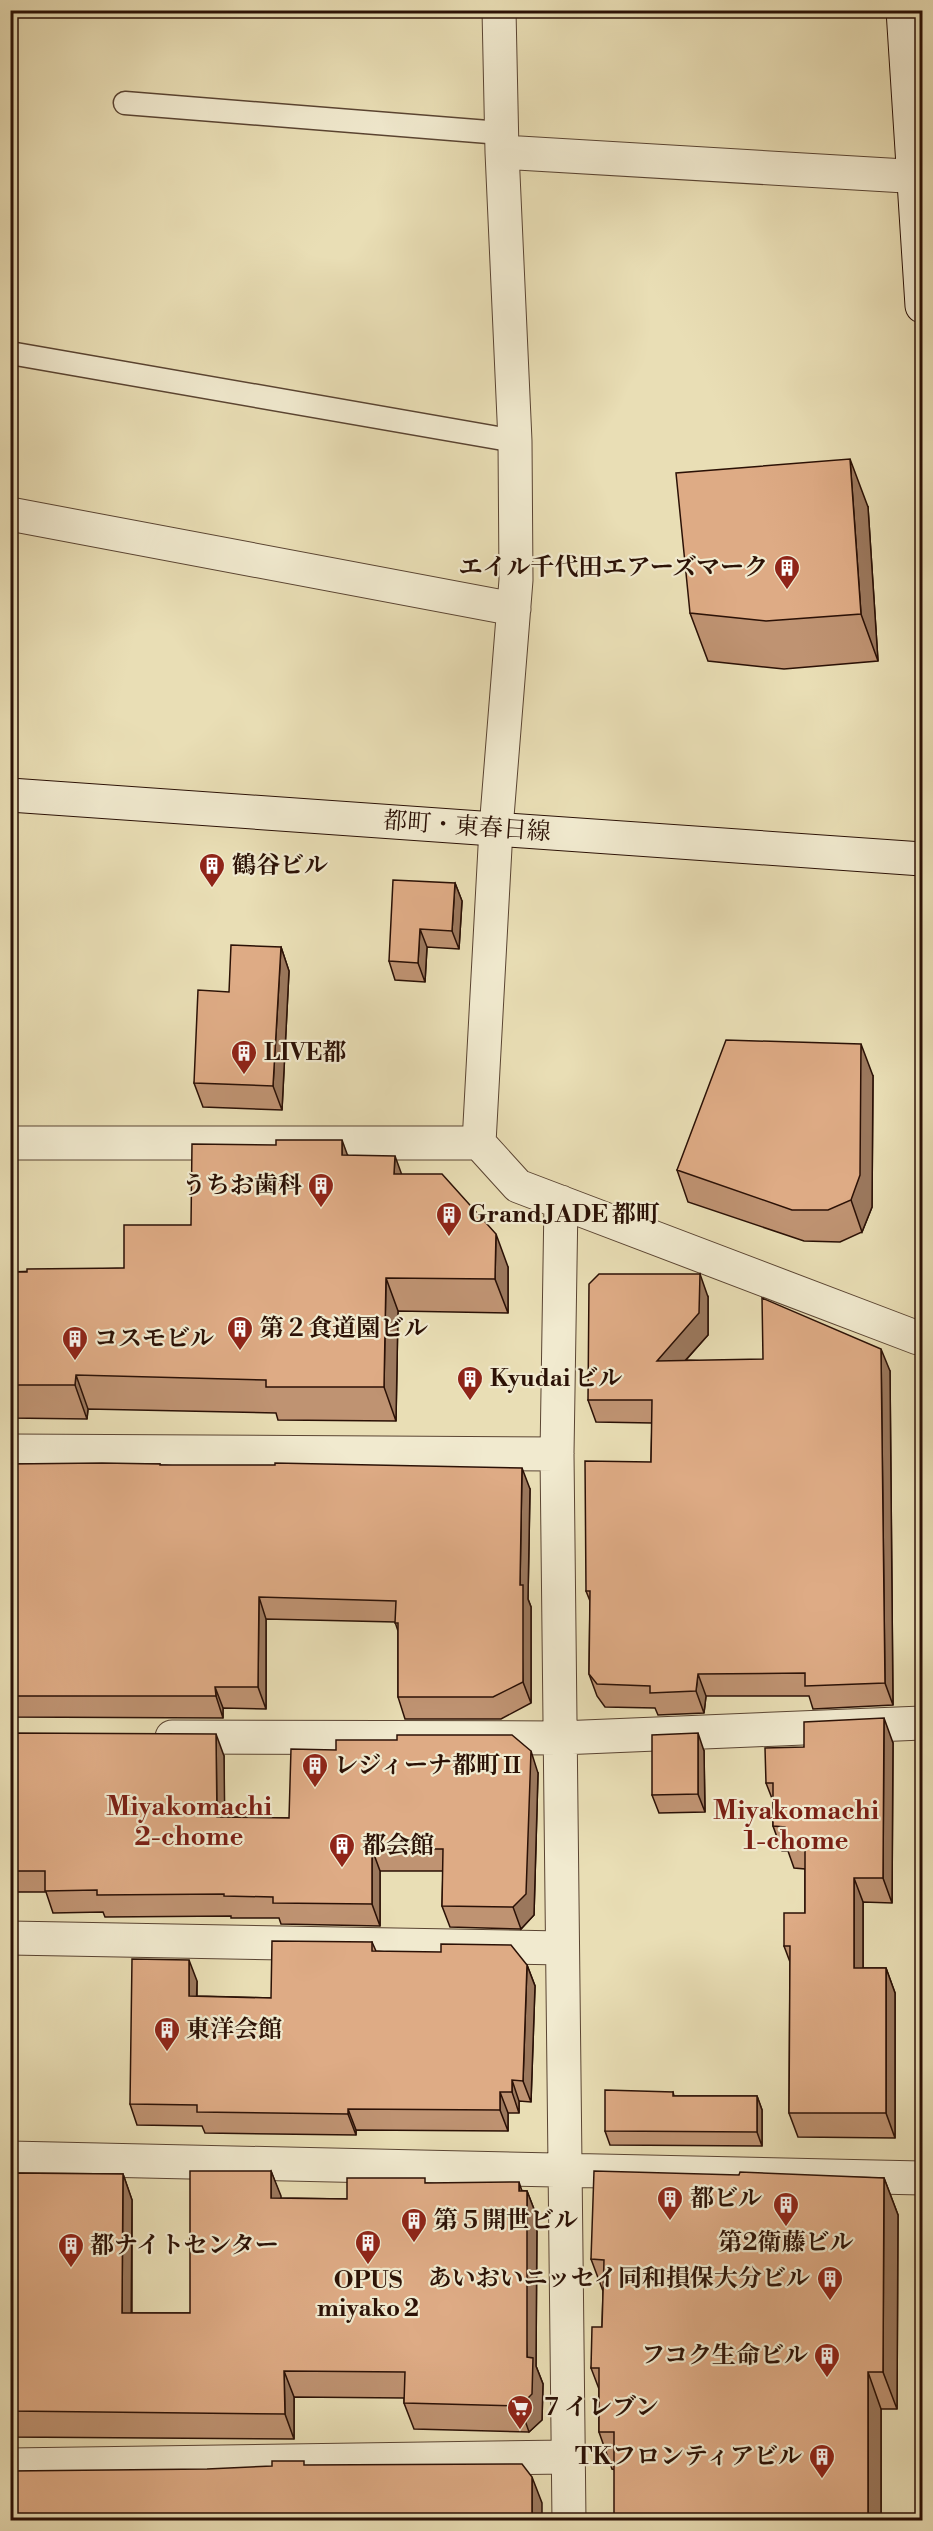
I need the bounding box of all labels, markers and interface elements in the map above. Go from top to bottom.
place label: エイル千代田エアーズマーク [458,553,768,583]
building icon: エイル千代田エアーズマーク [772,553,802,591]
street label: 都町・東春日線 [382,806,552,848]
building icon: 鶴谷ビル [197,851,227,889]
place label: 鶴谷ビル [232,851,328,881]
building icon: LIVE都 [229,1038,259,1076]
place label: LIVE都 [264,1038,346,1068]
place label: うちお歯科 [182,1171,302,1201]
building icon: うちお歯科 [306,1171,336,1209]
building icon: Grand JADE 都町 [434,1200,464,1238]
place label: Grand JADE 都町 [468,1200,660,1230]
building icon: 第２食道園ビル [225,1314,255,1352]
place label: 第２食道園ビル [260,1314,428,1344]
building icon: コスモビル [60,1324,90,1362]
place label: コスモビル [94,1324,214,1354]
building icon: Kyudai ビル [455,1364,485,1402]
place label: Kyudai ビル [490,1364,622,1394]
building icon: レジィーナ都町Ⅱ [300,1751,330,1789]
place label: レジィーナ都町Ⅱ [334,1751,524,1781]
district label: Miyakomachi 2-chome [106,1791,272,1853]
district label: Miyakomachi 1-chome [713,1795,879,1857]
building icon: 都会館 [327,1831,357,1869]
place label: 都会館 [362,1831,434,1861]
building icon: 東洋会館 [152,2015,182,2053]
place label: 東洋会館 [186,2015,282,2045]
building icon: 都ビル [655,2184,685,2222]
place label: 都ビル [690,2184,762,2214]
building icon: 第2衛藤ビル [771,2190,801,2228]
building icon: 第５開世ビル [399,2206,429,2244]
place label: 第５開世ビル [434,2206,578,2236]
building icon: OPUS miyako 2 [353,2228,383,2266]
place label: 第2衛藤ビル [719,2228,854,2258]
building icon: 都ナイトセンター [56,2231,86,2269]
place label: 都ナイトセンター [90,2231,279,2261]
place label: あいおいニッセイ同和損保大分ビル [428,2264,810,2294]
building icon: あいおいニッセイ同和損保大分ビル [815,2264,845,2302]
place label: OPUS miyako 2 [317,2266,419,2324]
place label: フコク生命ビル [641,2341,808,2371]
building icon: フコク生命ビル [812,2341,842,2379]
supermarket icon: ７イレブン [505,2393,535,2431]
place label: ７イレブン [540,2393,659,2423]
place label: TKフロンティアビル [575,2442,802,2472]
building icon: TKフロンティアビル [807,2442,837,2480]

